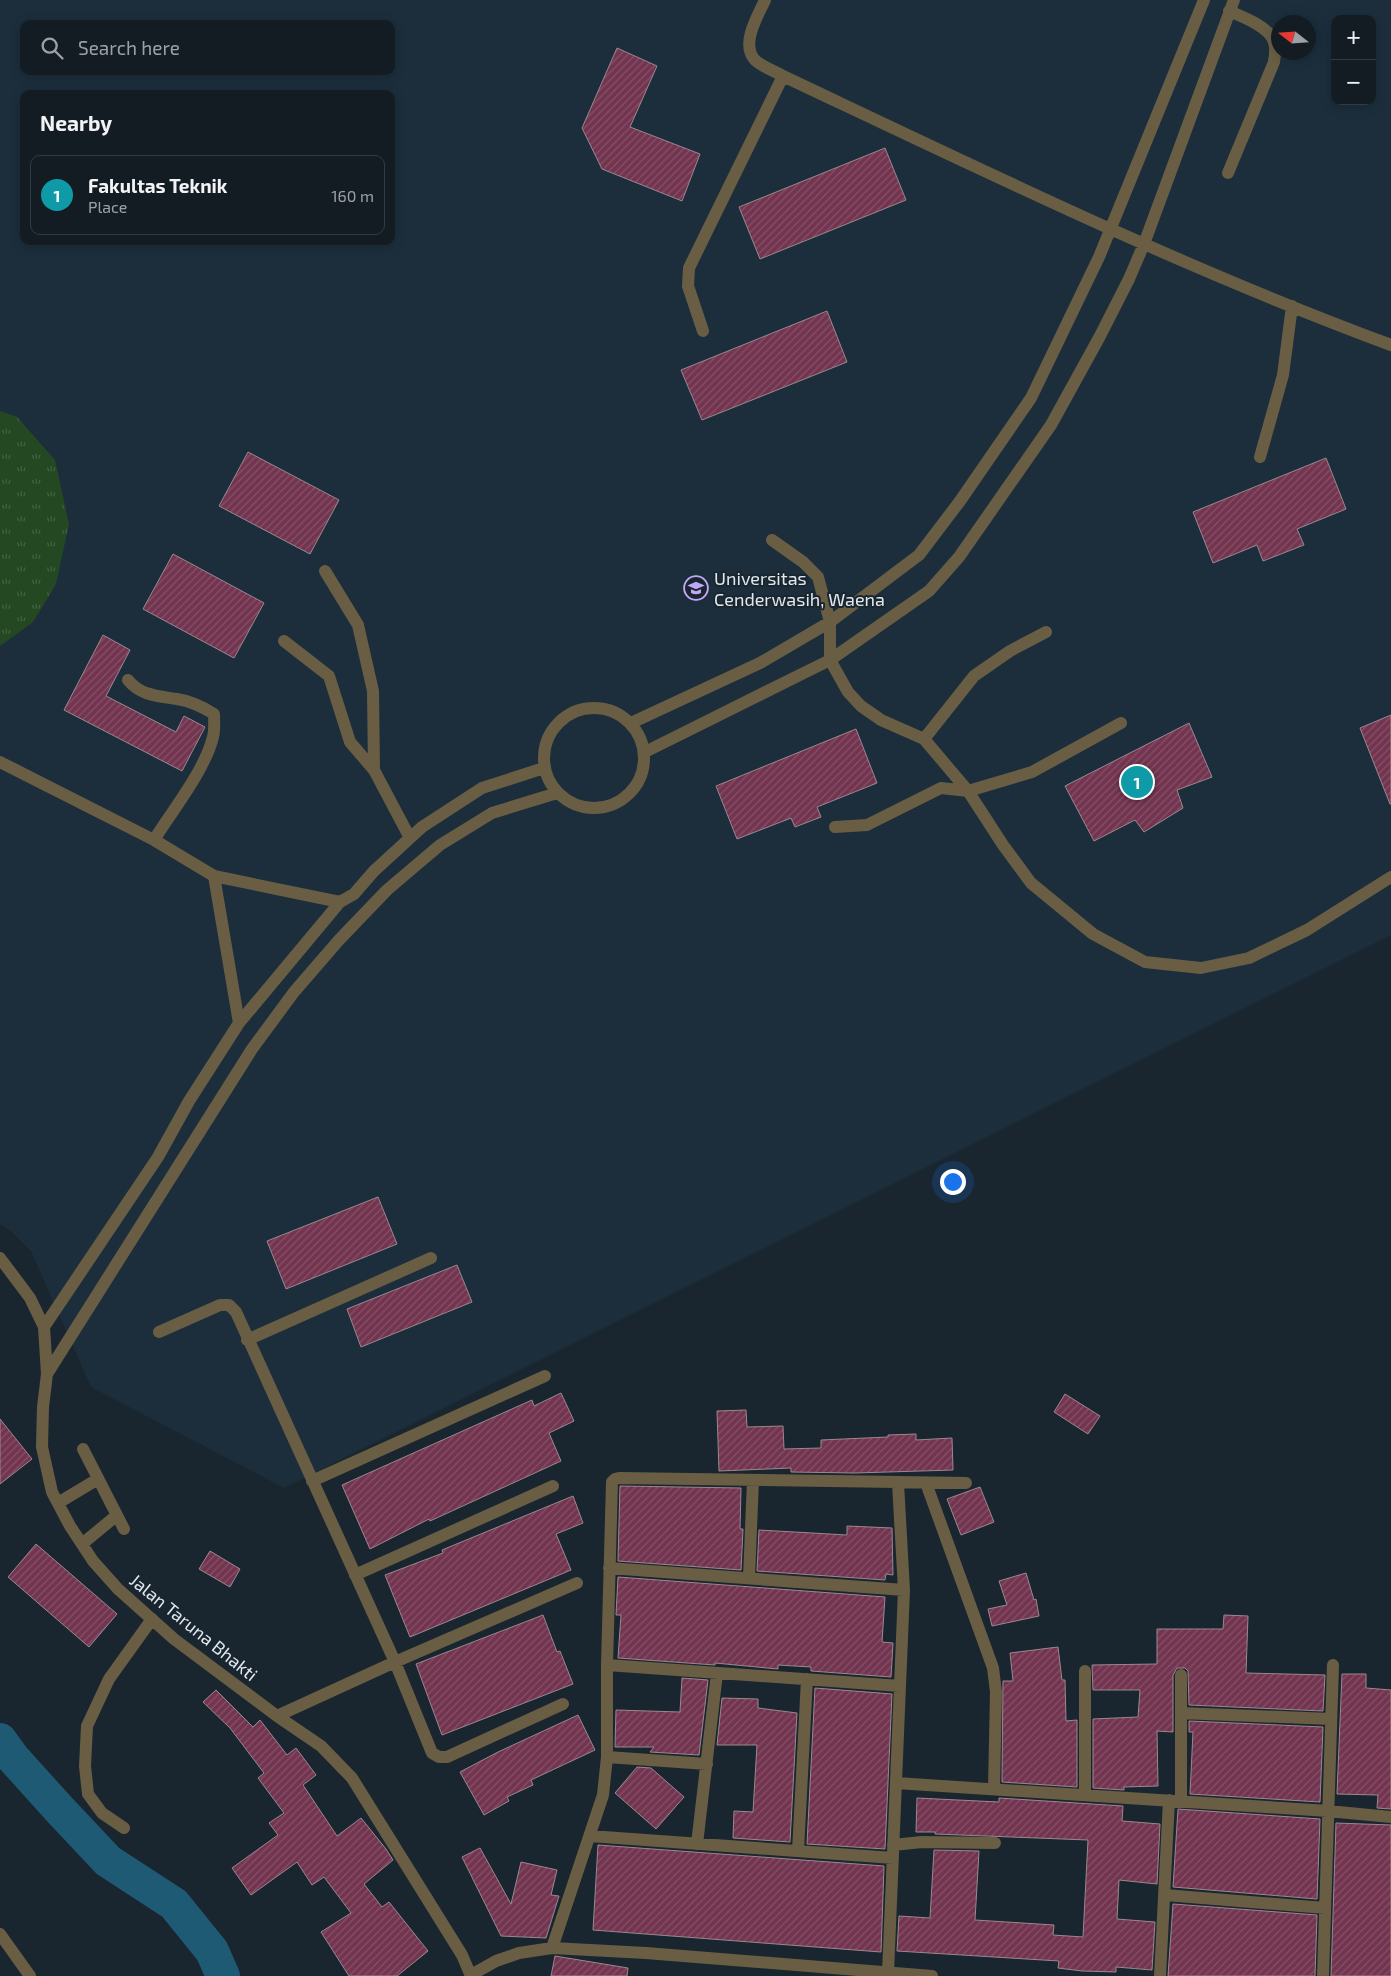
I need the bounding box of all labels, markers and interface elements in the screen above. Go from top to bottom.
north arrow [1271,15,1316,60]
map controls [1331,15,1376,105]
button: + [1331,15,1376,60]
search box [20,20,395,75]
icon: search [38,34,66,62]
text: Search here [78,36,180,59]
button: − [1331,60,1376,105]
text: Nearby [40,110,112,135]
text: Fakultas Teknik [88,174,227,197]
text: 1 [54,186,60,205]
text: 160 m [331,186,374,205]
text: Place [88,197,127,216]
place label: Universitas Cenderwasih, Waena [714,567,885,610]
school or university icon: Universitas Cenderwasih, Waena [683,575,709,601]
pin: 1 [1121,763,1153,801]
your location [940,1169,966,1195]
street label: Jalan Taruna Bhakti [126,1569,262,1685]

